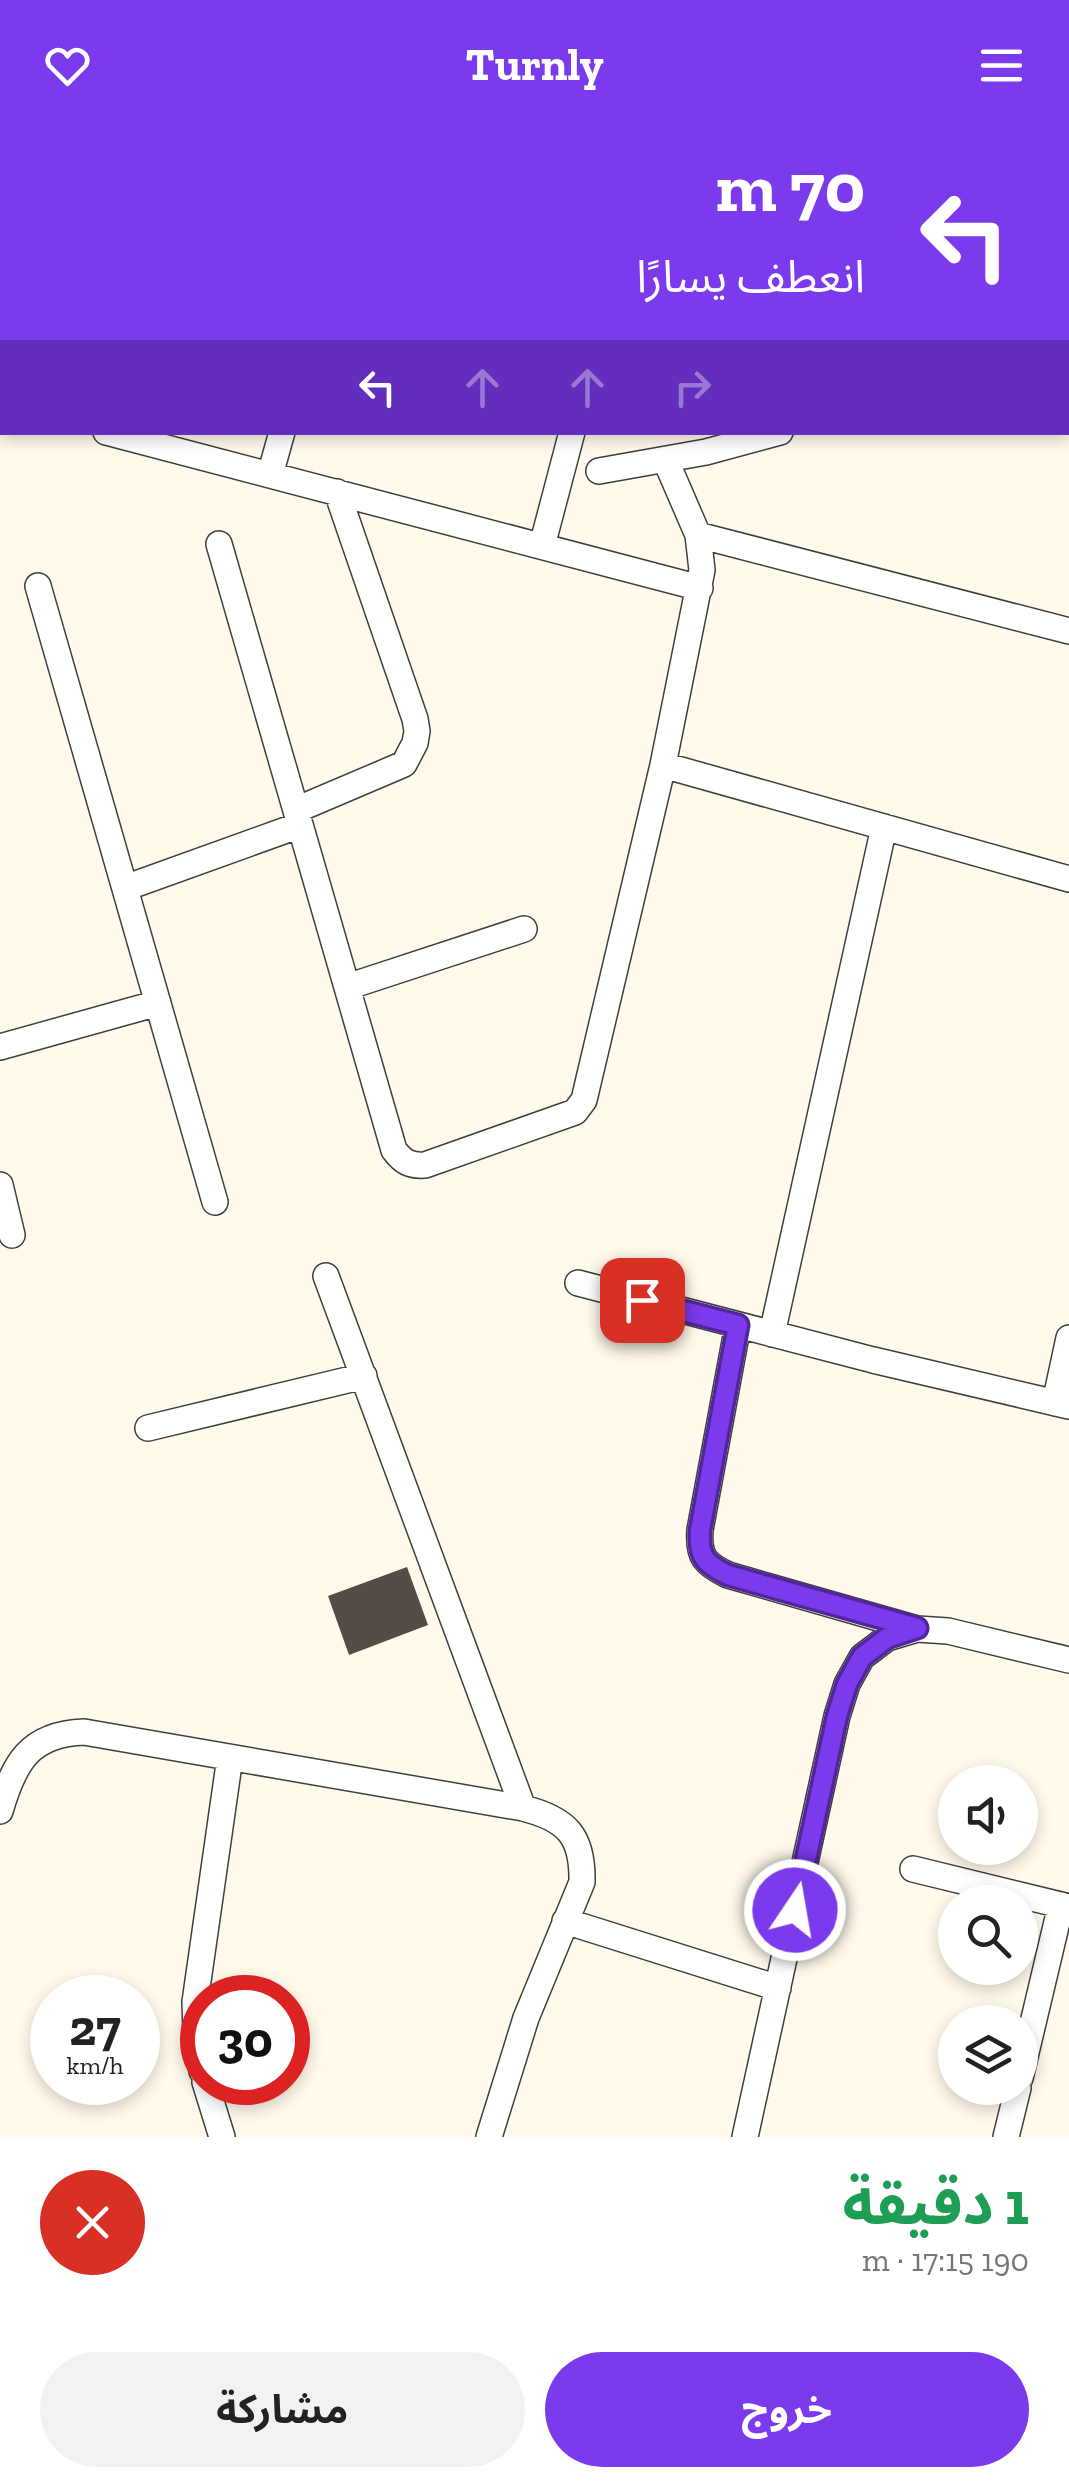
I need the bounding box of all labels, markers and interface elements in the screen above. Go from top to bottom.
icon: heart [40,38,95,93]
text: Turnly [465,38,604,92]
icon: menu [974,38,1029,93]
text: 70 m [716,145,865,229]
icon: left [900,170,1030,300]
text: انعطف يسارًا [636,250,865,304]
icon: left [350,360,405,415]
icon: ahead [455,360,510,415]
icon: ahead [560,360,615,415]
icon: right [665,360,720,415]
pin [600,1258,685,1343]
icon: arrive [615,1273,670,1328]
map controls [938,1765,1038,2105]
button: sound [938,1765,1038,1865]
position arrow [743,1858,847,1962]
button: search [938,1885,1038,1985]
speed limit sign: 30 [180,1975,310,2105]
text: 27 [69,1998,121,2058]
button: layers [938,2005,1038,2105]
text: km/h [66,2050,124,2080]
text: 1 دقيقة [843,2167,1029,2239]
button: close [40,2170,145,2275]
text: 190 m · 17:15 [862,2241,1029,2279]
button: مشاركة [40,2352,525,2467]
button: خروج [545,2352,1029,2467]

